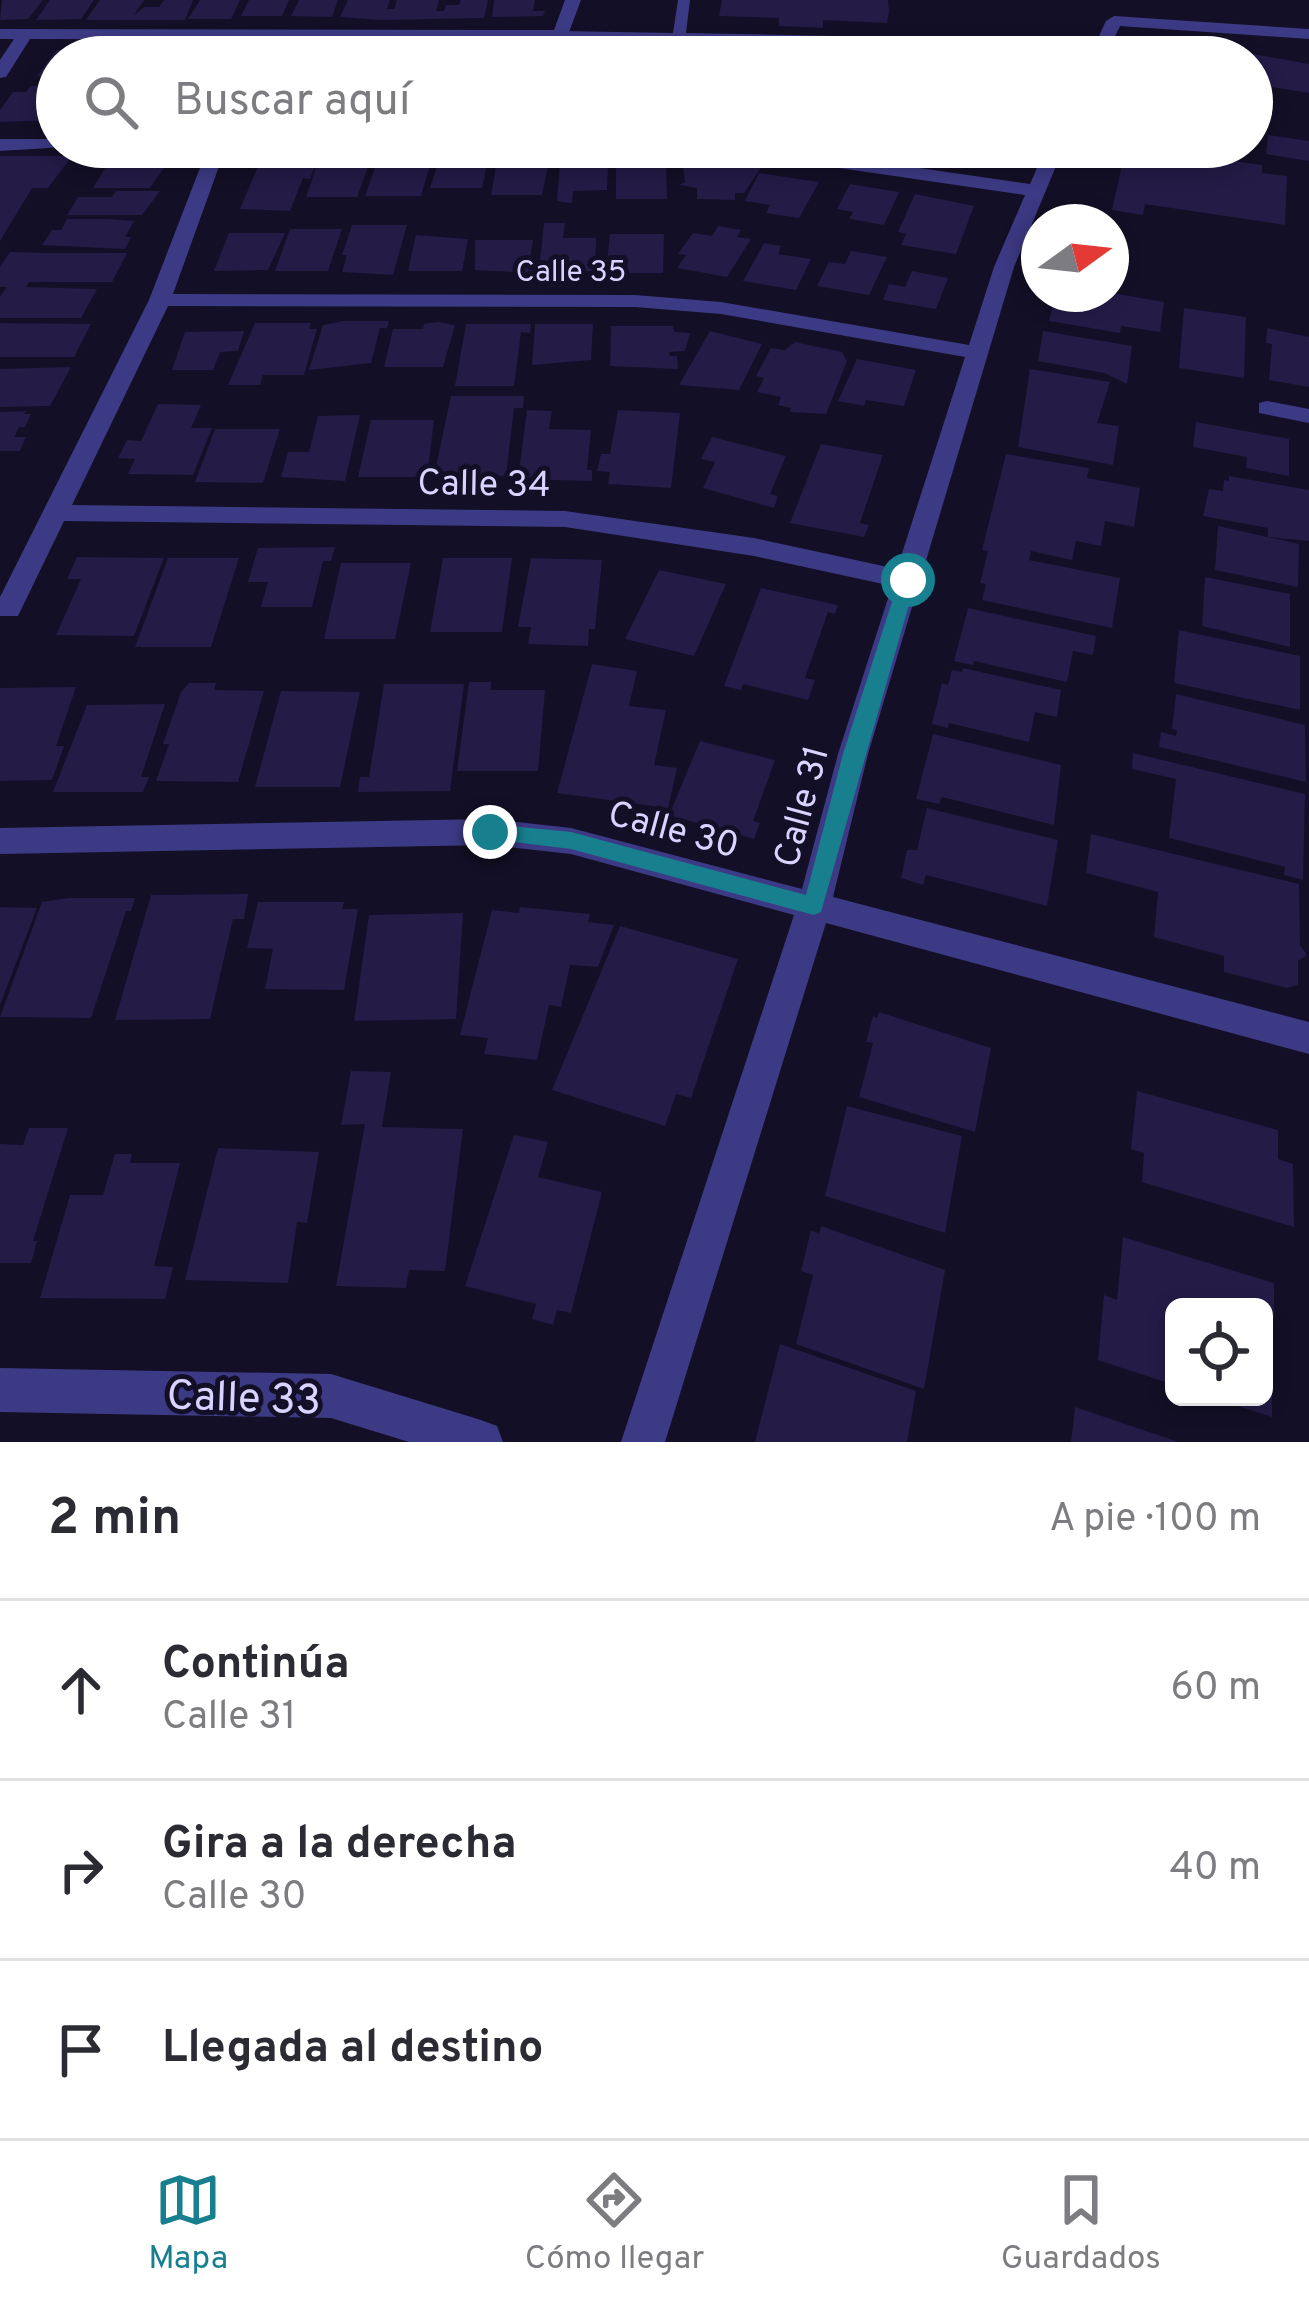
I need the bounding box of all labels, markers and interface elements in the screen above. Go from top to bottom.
search box [36,36,1273,168]
icon: search [78,69,144,135]
text: Buscar aquí [174,74,410,131]
north arrow [1021,204,1129,312]
street label: Calle 35 [516,255,626,292]
street label: Calle 34 [417,462,551,510]
route start [881,553,935,607]
street label: Calle 31 [766,741,842,873]
street label: Calle 30 [603,792,743,871]
route end [463,805,517,859]
map controls [1165,1298,1273,1406]
button: locate [1165,1298,1273,1406]
street label: Calle 33 [166,1371,322,1430]
text: 2 min [48,1488,181,1553]
text: A pie · 100 m [1049,1496,1261,1545]
text: Continúa [162,1637,349,1694]
icon: ahead [48,1657,114,1723]
text: 60 m [1170,1665,1261,1714]
text: Calle 31 [162,1694,296,1743]
text: Gira a la derecha [162,1817,516,1874]
icon: right [48,1837,114,1903]
text: 40 m [1170,1845,1261,1894]
text: Calle 30 [162,1874,306,1923]
icon: arrive [48,2017,114,2083]
text: Llegada al destino [162,2021,543,2078]
tab: Mapa [148,2167,228,2281]
tab: Cómo llegar [525,2167,704,2281]
tab: Guardados [1001,2167,1161,2281]

